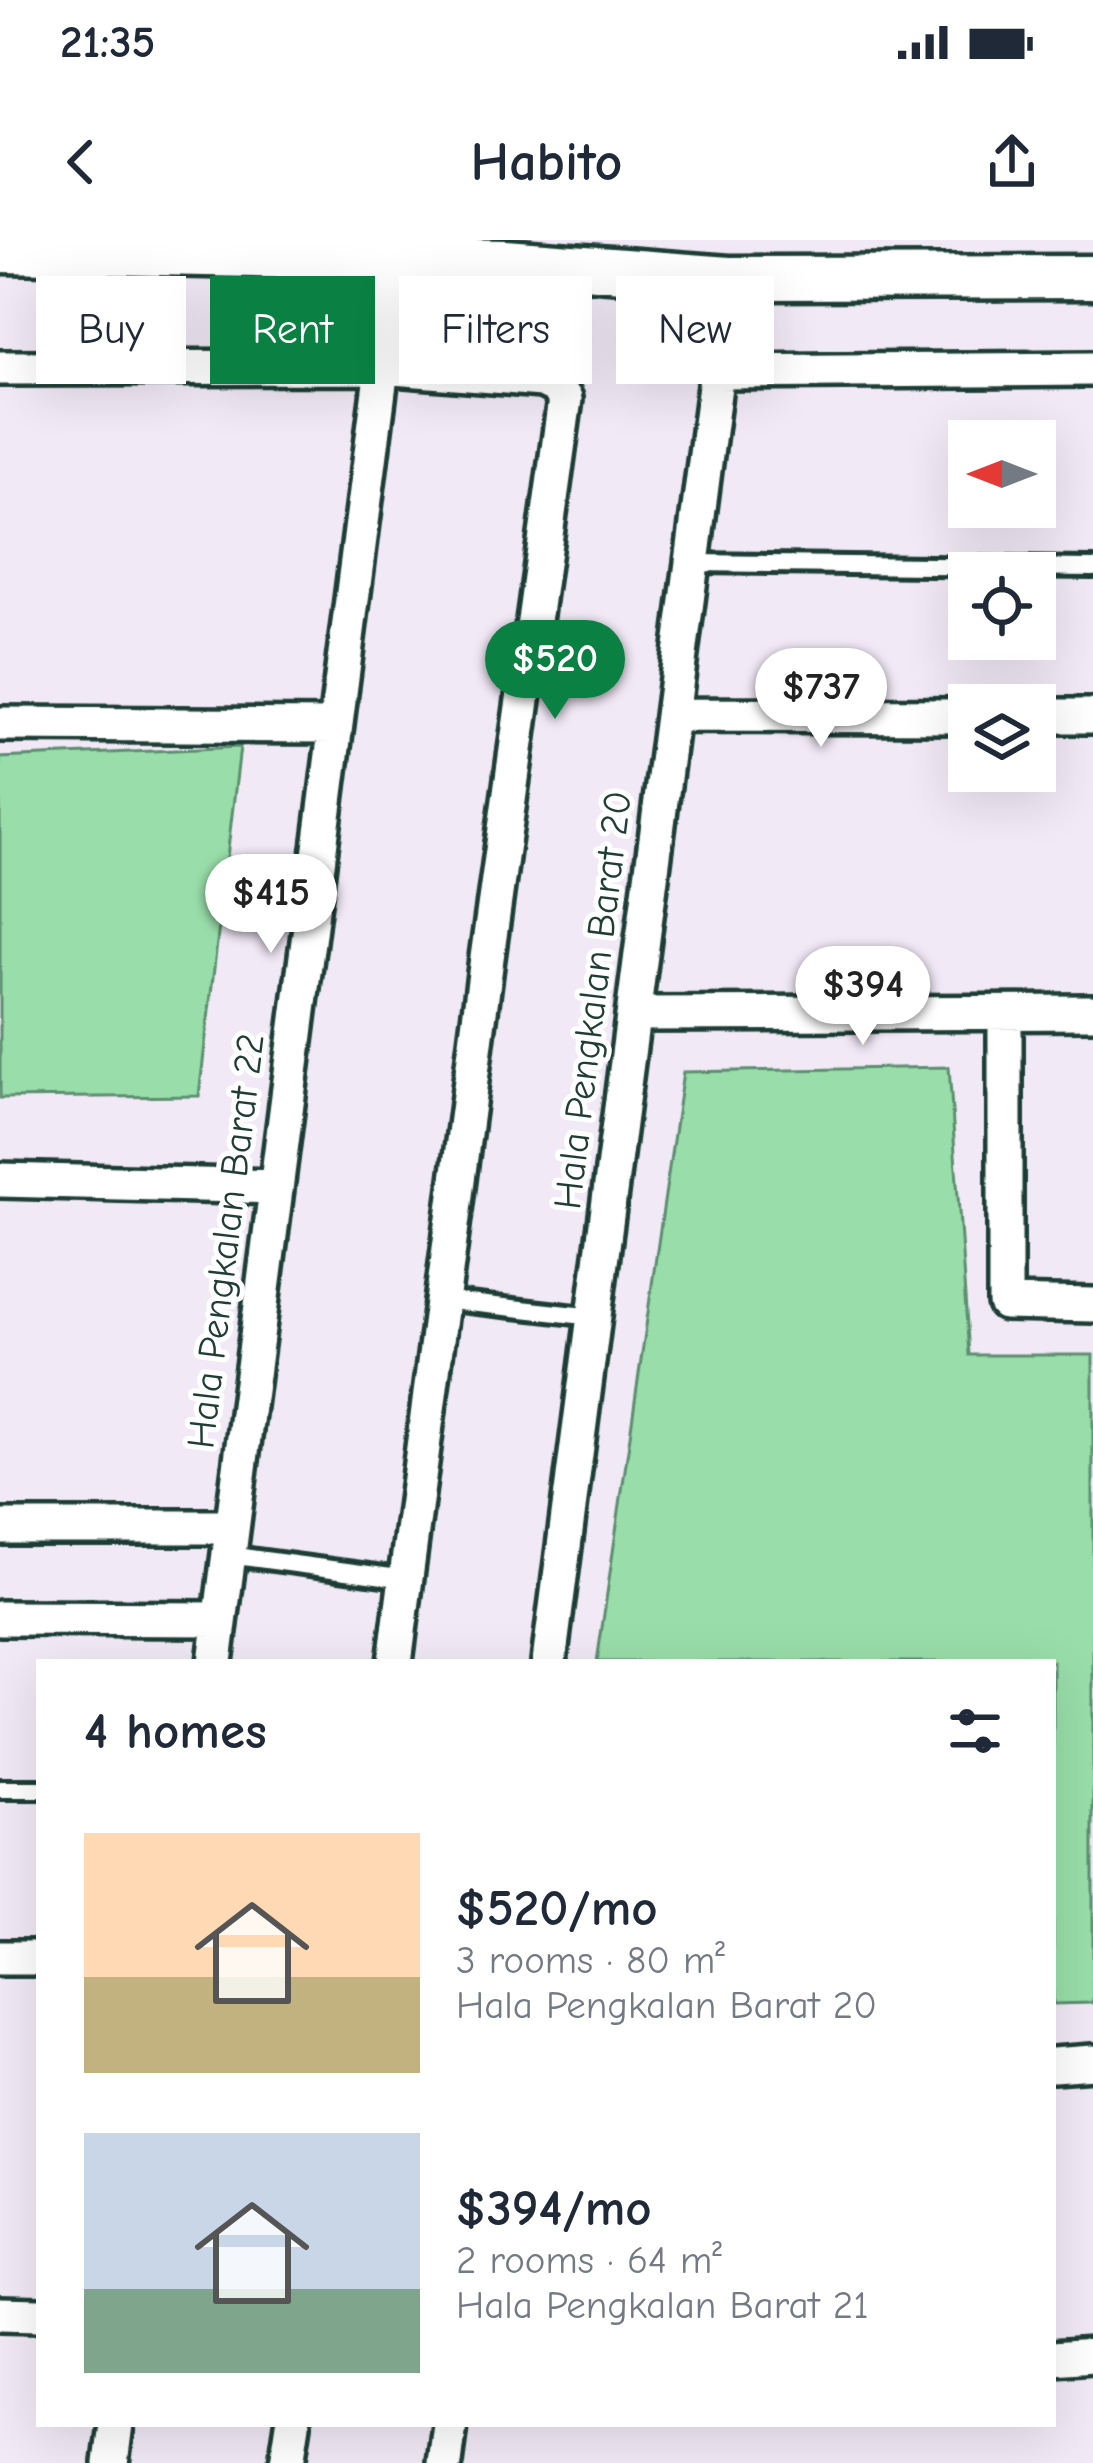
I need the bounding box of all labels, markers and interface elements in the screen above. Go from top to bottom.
text: 21:35 [60,16,156,68]
icon: back [48,129,114,195]
icon: share [979,129,1045,195]
text: Habito [471,131,622,194]
chip: Buy [36,276,186,384]
chip: Rent [210,276,375,384]
chip: Filters [399,276,592,384]
chip: New [616,276,774,384]
north arrow [948,420,1056,528]
map controls [948,420,1056,792]
button: locate [948,552,1056,660]
pin: $520 [484,620,626,722]
text: $520 [512,636,598,681]
pin: $737 [750,648,892,750]
text: $737 [782,664,860,709]
button: layers [948,684,1056,792]
street label: Hala Pengkalan Barat 20 [545,788,641,1212]
pin: $415 [200,854,342,956]
text: $415 [232,870,310,915]
pin: $394 [792,946,934,1048]
text: $394 [822,962,904,1007]
street label: Hala Pengkalan Barat 22 [178,1031,274,1451]
icon: filters [942,1698,1008,1764]
text: 4 homes [84,1702,267,1761]
text: $520/mo [456,1879,658,1938]
icon: home [180,1881,324,2025]
text: 3 rooms · 80 m² [456,1938,725,1983]
text: Hala Pengkalan Barat 20 [456,1983,877,2028]
text: $394/mo [456,2179,652,2238]
icon: home [180,2181,324,2325]
text: 2 rooms · 64 m² [456,2238,722,2283]
text: Hala Pengkalan Barat 21 [456,2283,869,2328]

